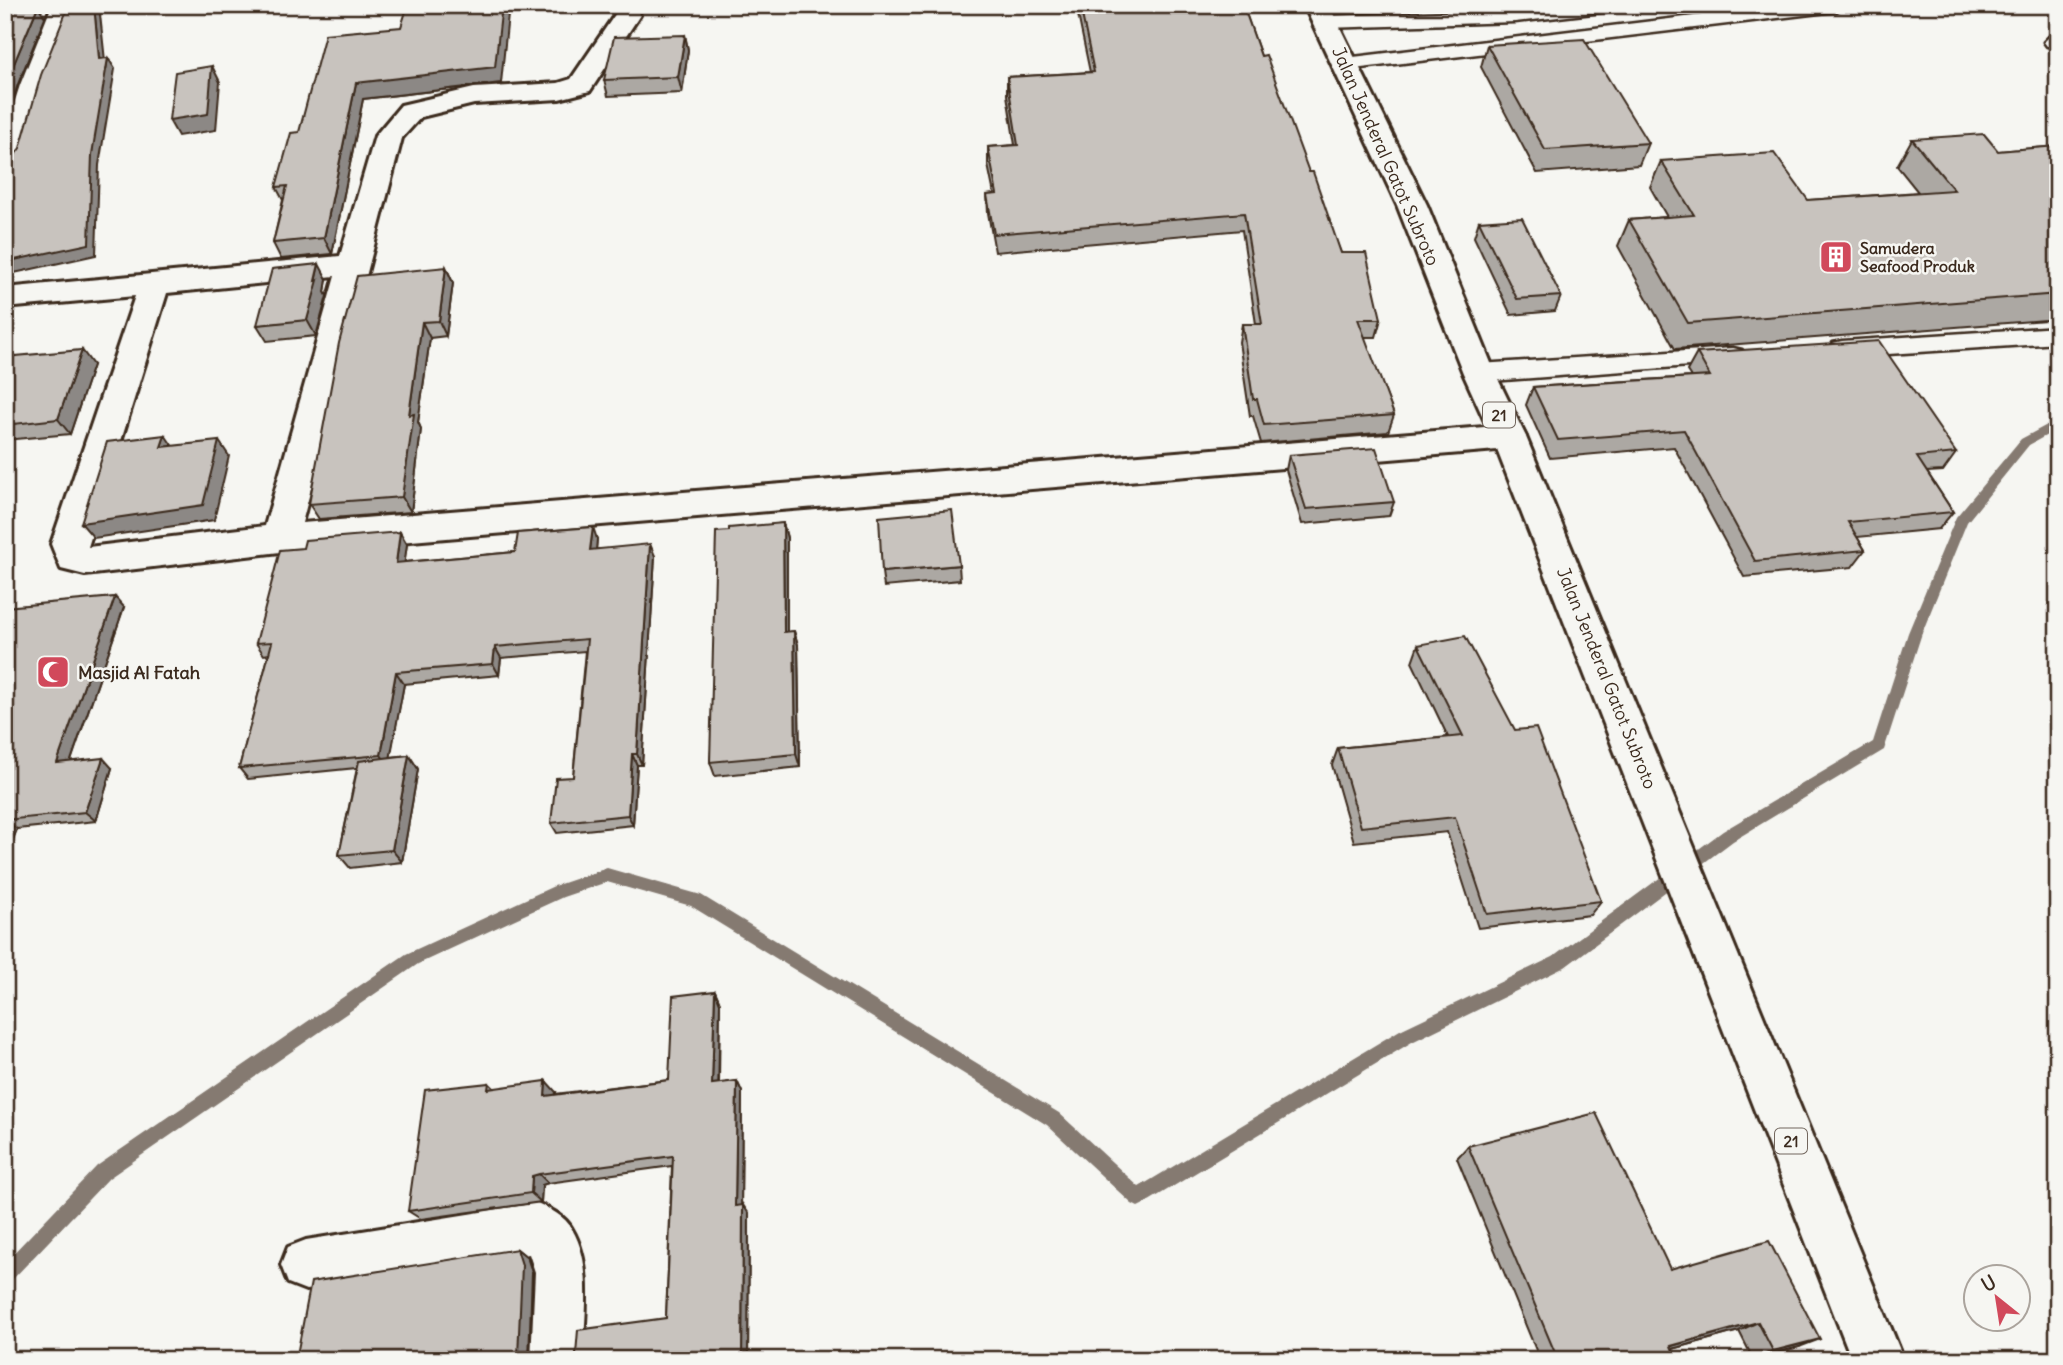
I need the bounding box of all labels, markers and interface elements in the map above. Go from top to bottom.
street label: Jalan Jenderal Gatot Subroto [1327,43,1445,269]
building icon: Samudera Seafood Produk [1817,238,1855,276]
place label: Samudera Seafood Produk [1860,238,1975,276]
road number: 21 [1483,402,1515,428]
street label: Jalan Jenderal Gatot Subroto [1552,564,1662,792]
mosque icon: Masjid Al Fatah [34,653,72,691]
place label: Masjid Al Fatah [78,661,201,684]
road number: 21 [1775,1128,1807,1154]
north arrow [1962,1264,2032,1334]
text: U [1977,1270,2000,1297]

